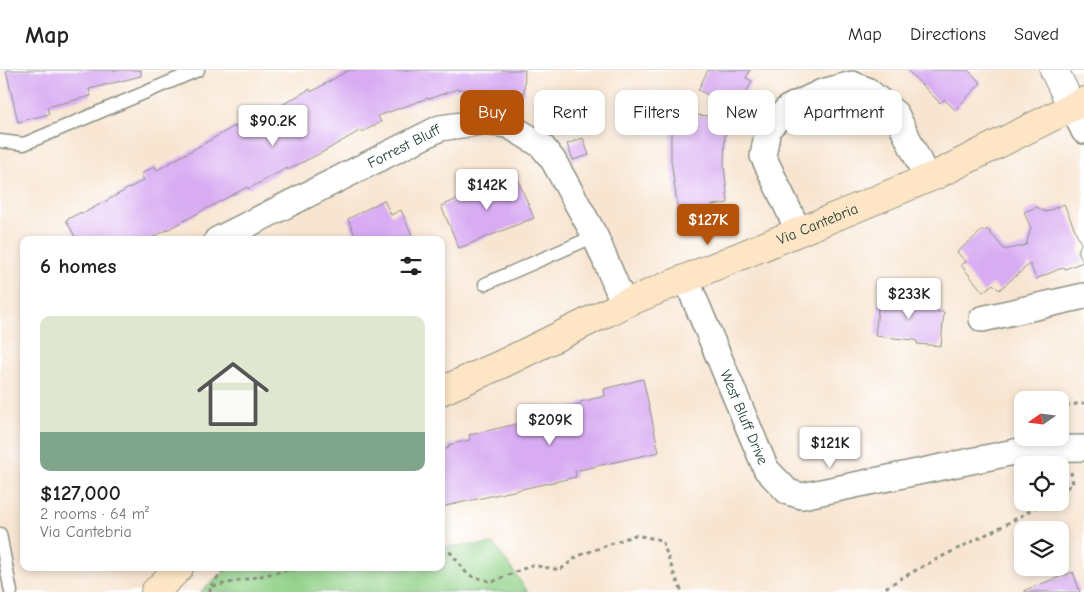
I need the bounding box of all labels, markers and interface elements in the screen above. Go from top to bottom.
text: Map [25,21,69,49]
text: Map [848,24,882,45]
text: Directions [910,24,986,45]
text: Saved [1014,24,1059,45]
chip: Buy [460,90,524,135]
chip: Rent [534,90,605,135]
chip: Filters [615,90,698,135]
chip: New [708,90,775,135]
chip: Apartment [785,90,902,135]
pin: $90.2K [232,104,314,147]
text: $90.2K [249,112,297,130]
street label: Forrest Bluff [364,120,444,172]
pin: $142K [452,168,522,211]
text: $142K [467,176,507,194]
street label: Via Cantebria [774,199,861,249]
pin: $127K [673,204,743,246]
text: $127K [688,211,728,229]
icon: filters [397,252,425,280]
text: 6 homes [40,254,116,278]
pin: $233K [874,278,944,320]
text: $233K [888,285,930,303]
icon: home [188,349,278,439]
street label: West Bluff Drive [716,367,772,468]
north arrow [1014,391,1069,446]
map controls [1014,391,1069,576]
pin: $209K [515,404,585,446]
text: $209K [528,411,572,429]
pin: $121K [795,426,865,469]
text: $121K [810,434,850,452]
button: locate [1014,456,1069,511]
text: $127,000 [40,481,121,505]
text: 2 rooms · 64 m² [40,505,149,523]
button: layers [1014,521,1069,576]
text: Via Cantebria [40,523,132,541]

